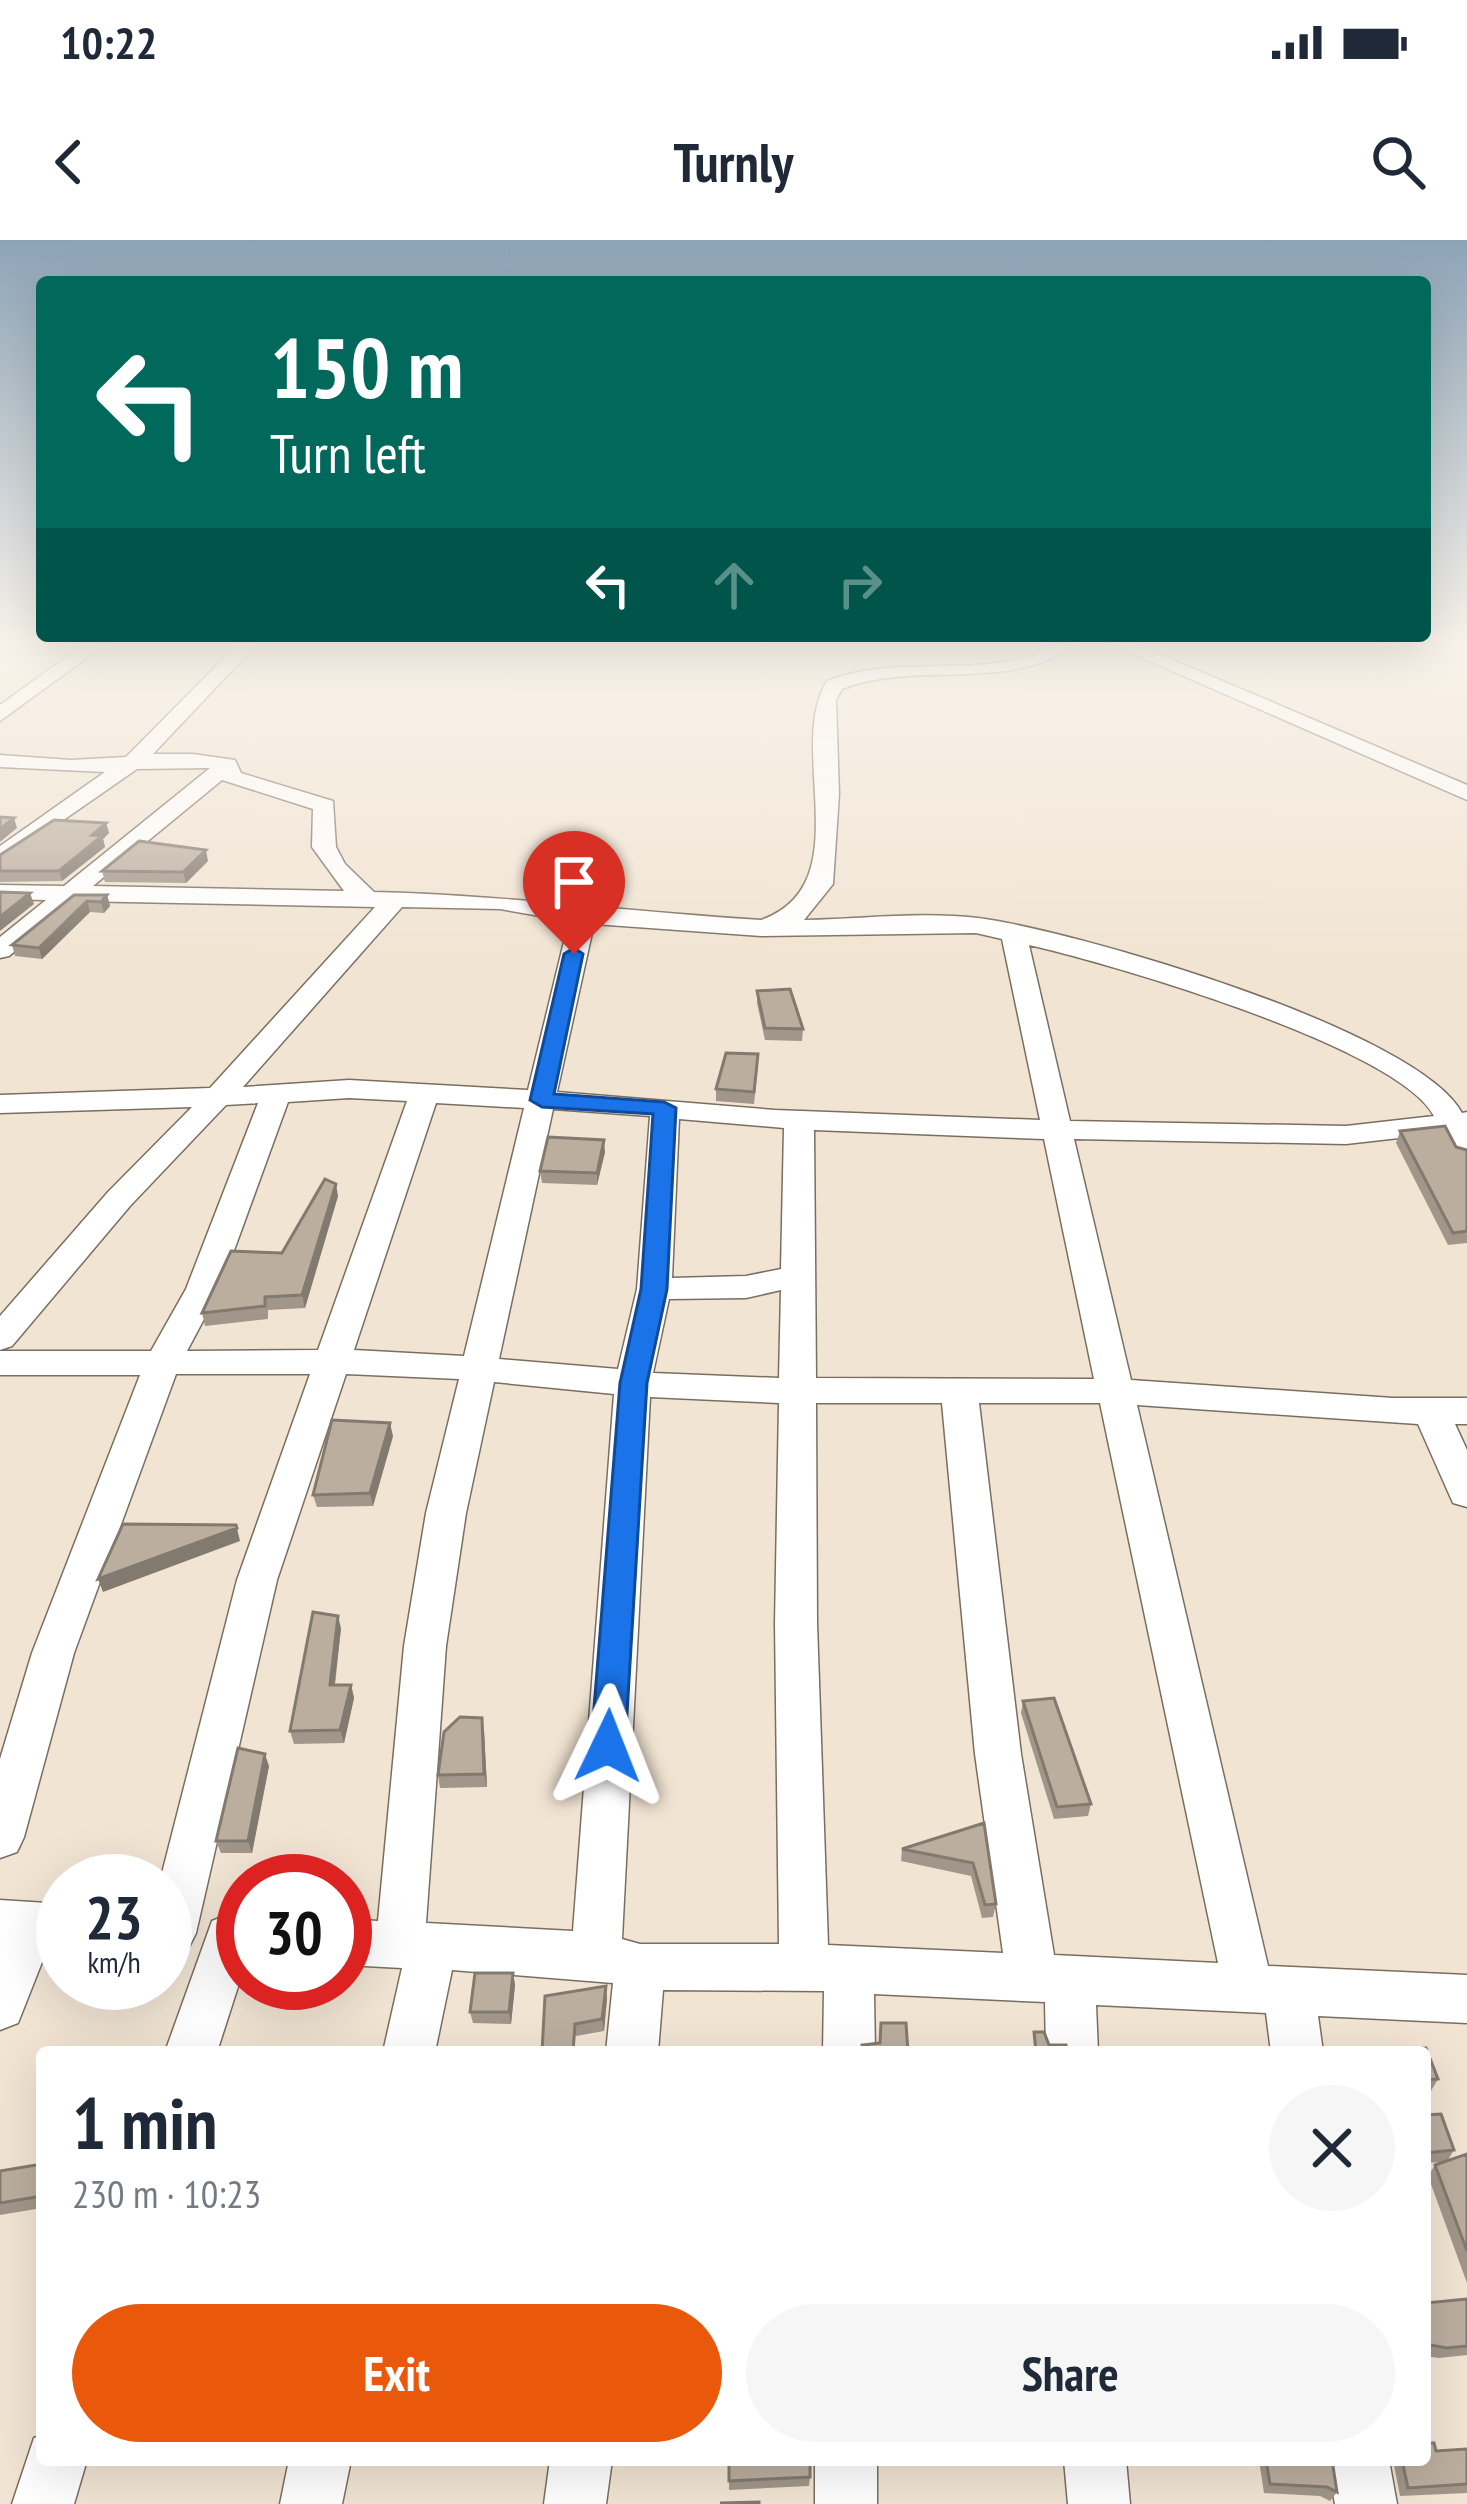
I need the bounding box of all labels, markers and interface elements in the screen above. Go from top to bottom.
text: 10:22 [60,13,157,71]
text: Turnly [674,127,793,197]
icon: back [36,129,102,195]
icon: search [1365,129,1431,195]
text: 150 m [270,312,463,421]
icon: left [72,324,228,480]
text: Turn left [270,418,426,488]
icon: left [575,552,641,618]
icon: ahead [701,552,767,618]
icon: right [827,552,893,618]
pin [523,831,625,954]
icon: arrive [541,849,607,915]
position arrow [545,1683,671,1809]
speed limit sign: 30 [216,1854,372,2010]
text: 23 [85,1878,143,1956]
text: km/h [87,1942,141,1981]
text: 1 min [72,2076,217,2169]
button: close [1269,2085,1395,2211]
text: 230 m · 10:23 [72,2168,261,2219]
button: Exit [72,2304,722,2442]
button: Share [746,2304,1395,2442]

